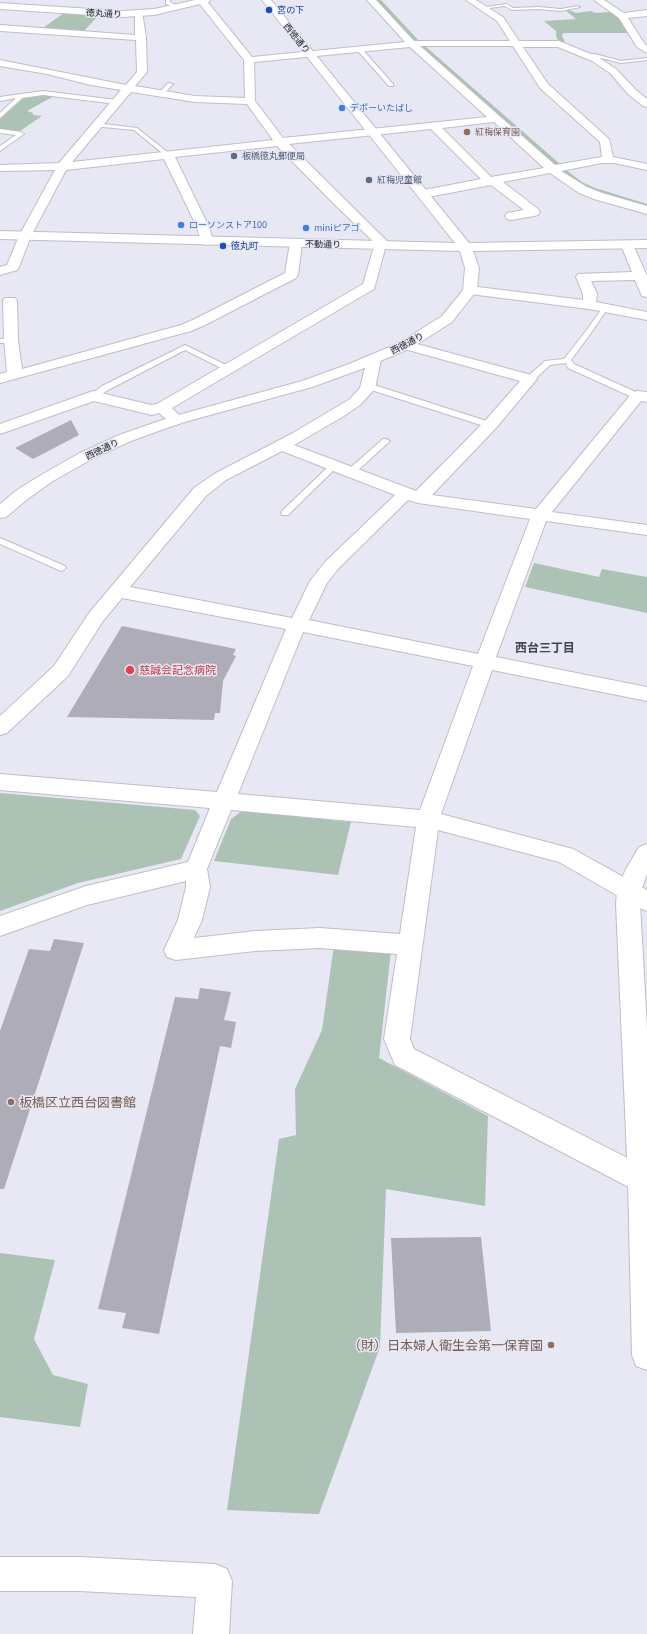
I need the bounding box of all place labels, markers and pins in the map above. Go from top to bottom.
marker: 宮の下 [264,5,274,15]
place label: 宮の下 [277,5,304,15]
marker: デポーいたばし [337,103,347,113]
place label: デポーいたばし [350,103,413,113]
marker: 紅梅保育園 [462,127,472,137]
place label: 紅梅保育園 [475,127,520,137]
marker: 板橋徳丸郵便局 [229,151,239,161]
place label: 板橋徳丸郵便局 [242,151,305,161]
marker: 紅梅児童館 [364,175,374,185]
place label: 紅梅児童館 [377,175,422,185]
marker: ローソンストア100 [176,220,186,230]
place label: ローソンストア100 [189,220,267,230]
marker: miniピアゴ [301,223,311,233]
place label: miniピアゴ [314,223,360,233]
marker: 徳丸町 [218,241,228,251]
place label: 徳丸町 [231,241,258,251]
place label: 慈誠会記念病院 [139,663,216,677]
marker: 慈誠会記念病院 [124,664,136,676]
place label: 板橋区立西台図書館 [19,1094,136,1110]
marker: 板橋区立西台図書館 [6,1097,16,1107]
place label: （財）日本婦人衛生会第一保育園 [348,1337,543,1353]
marker: （財）日本婦人衛生会第一保育園 [546,1340,556,1350]

